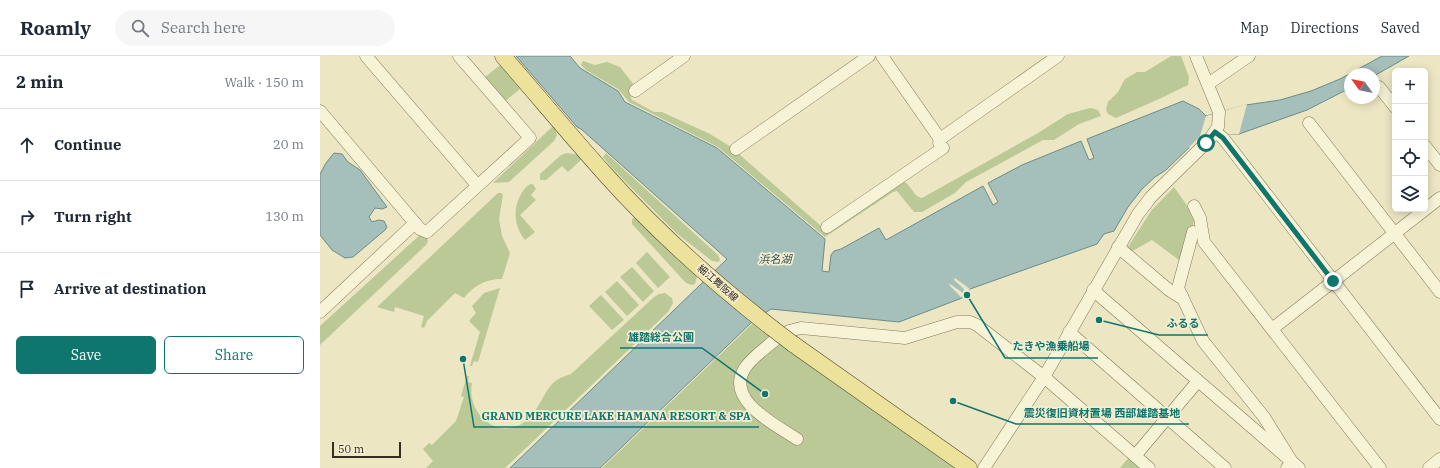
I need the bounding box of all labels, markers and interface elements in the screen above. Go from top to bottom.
search box [115,10,395,46]
text: Roamly [20,16,91,40]
icon: search [129,17,151,39]
text: Search here [161,18,246,37]
text: Map [1240,19,1269,37]
text: Directions [1291,19,1359,37]
text: Saved [1381,19,1420,37]
north arrow [1344,68,1380,104]
map controls [1392,68,1428,212]
button: + [1392,68,1428,104]
text: 2 min [16,71,64,93]
text: Walk · 150 m [225,74,304,91]
button: − [1392,104,1428,140]
icon: ahead [16,134,38,156]
route start [1197,134,1215,152]
text: Continue [54,135,121,154]
text: 20 m [273,136,304,153]
button: locate [1392,140,1428,176]
button: layers [1392,176,1428,212]
icon: right [16,206,38,228]
text: Turn right [54,207,132,226]
text: 130 m [265,208,304,225]
water label: 浜名湖 [759,252,793,266]
street label: 細江舞阪線 [695,262,741,304]
route end [1324,272,1342,290]
icon: arrive [16,278,38,300]
text: Arrive at destination [54,279,206,298]
callout: ふるる [1159,312,1208,335]
text: ふるる [1167,316,1200,330]
callout: 雄踏総合公園 [620,325,702,348]
text: 雄踏総合公園 [628,330,694,344]
callout: たきや漁乗船場 [1005,335,1098,358]
button: Save [16,336,156,374]
button: Share [164,336,304,374]
text: たきや漁乗船場 [1013,339,1090,353]
callout: 震災復旧資材置場 西部雄踏基地 [1016,401,1189,424]
callout: GRAND MERCURE LAKE HAMANA RESORT & SPA [474,404,759,427]
text: 震災復旧資材置場 西部雄踏基地 [1024,406,1180,420]
text: GRAND MERCURE LAKE HAMANA RESORT & SPA [481,409,751,423]
scale bar [332,440,401,459]
text: 50 m [338,442,364,456]

